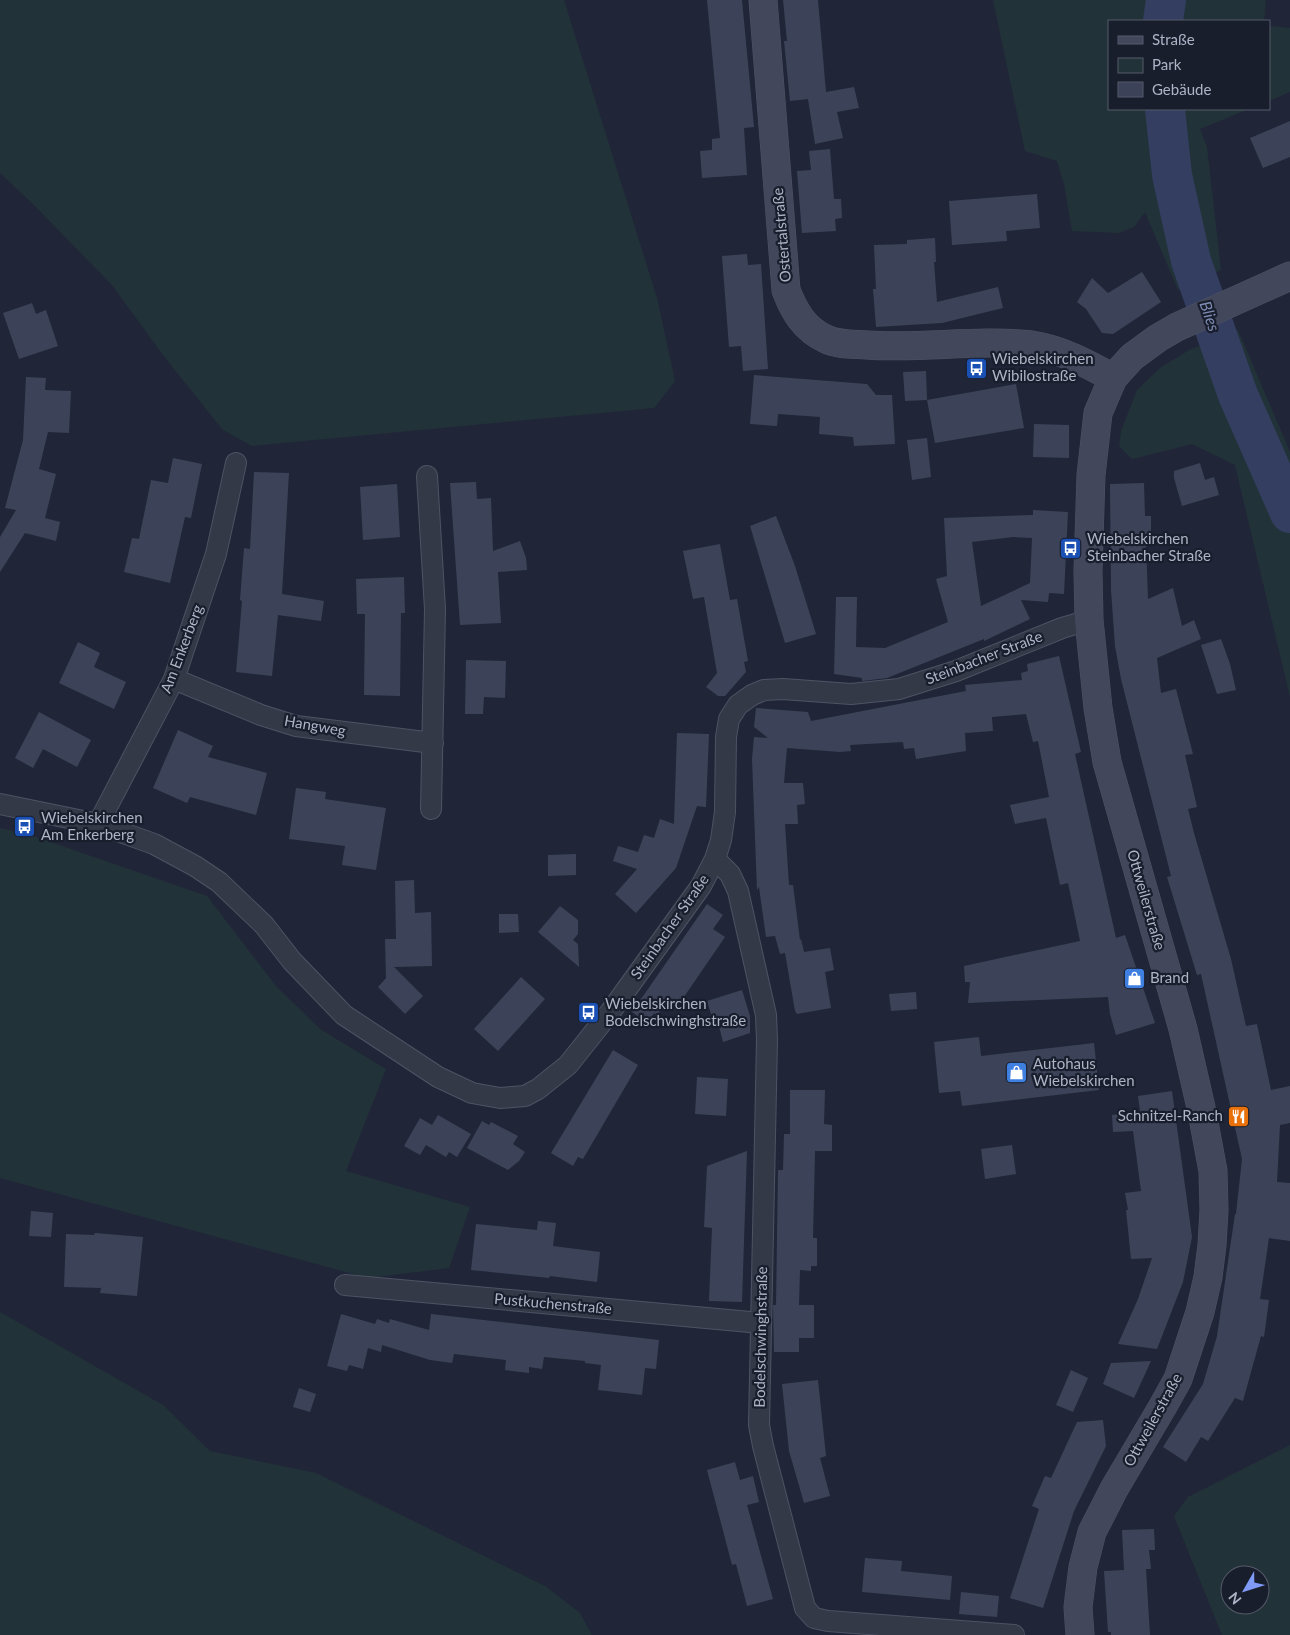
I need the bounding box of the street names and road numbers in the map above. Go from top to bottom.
street label: Ostertalstraße [768,187,794,283]
street label: Am Enkerberg [156,602,206,695]
street label: Steinbacher Straße [923,626,1045,688]
street label: Hangweg [283,711,348,739]
street label: Ottweilerstraße [1124,847,1170,952]
street label: Steinbacher Straße [626,870,712,982]
street label: Bodelschwinghstraße [750,1266,770,1408]
street label: Pustkuchenstraße [493,1289,613,1317]
street label: Ottweilerstraße [1119,1370,1185,1469]

